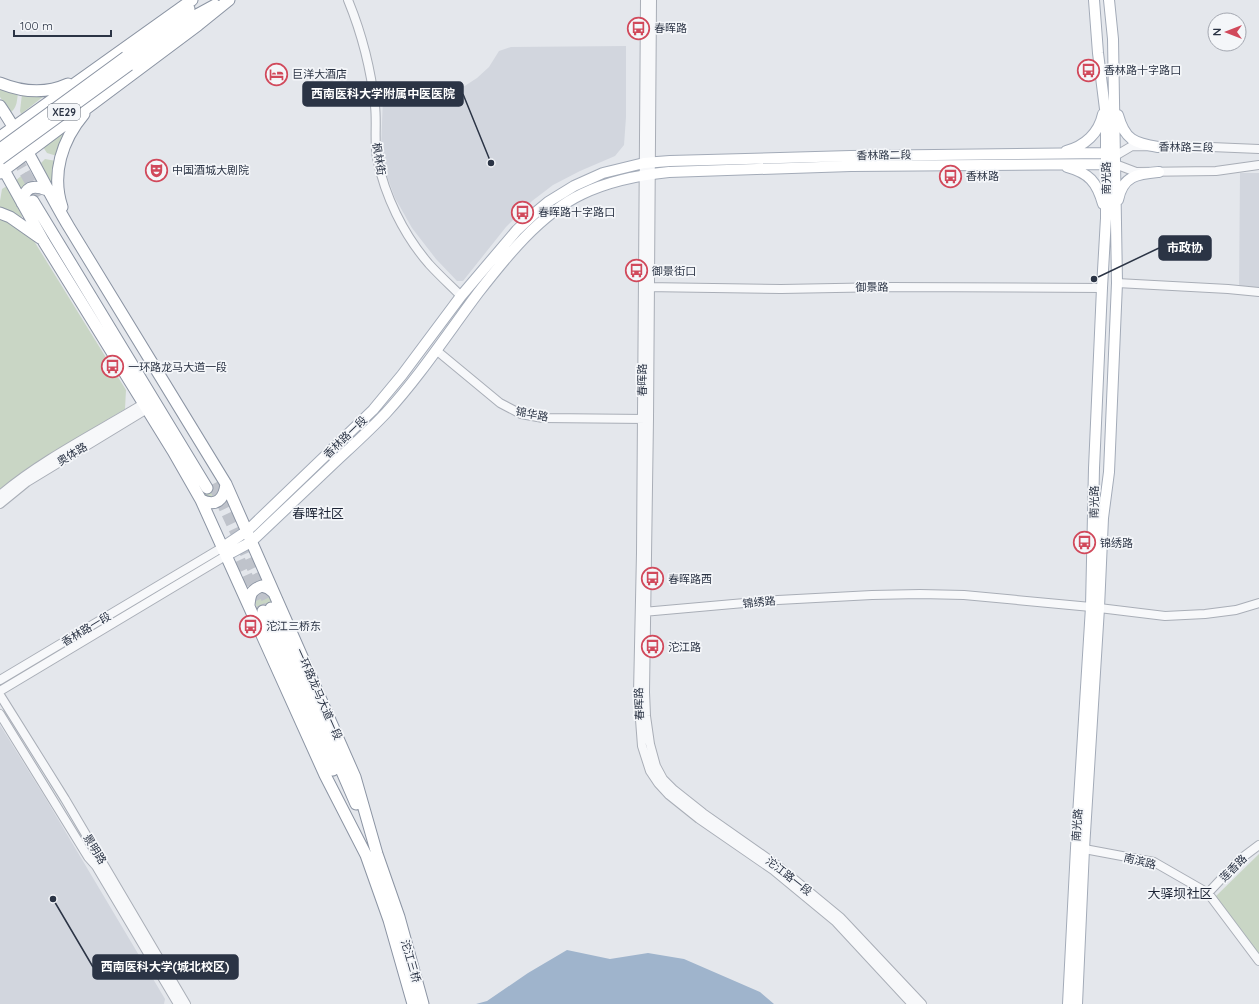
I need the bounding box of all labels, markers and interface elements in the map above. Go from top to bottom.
scale bar [14,12,111,38]
north arrow [1207,12,1247,52]
bus stop icon: 春晖路 [625,15,651,41]
text: 100 m [20,18,53,33]
place label: 春晖路 [654,21,687,35]
text: N [1210,28,1224,36]
bus stop icon: 香林路十字路口 [1076,57,1102,83]
hotel icon: 巨洋大酒店 [263,61,289,87]
place label: 香林路十字路口 [1104,63,1181,77]
place label: 巨洋大酒店 [292,67,347,81]
callout: 西南医科大学附属中医医院 [303,82,463,106]
text: 西南医科大学附属中医医院 [311,86,455,101]
road number: XE29 [48,104,80,120]
street label: 香林路三段 [1158,140,1214,154]
street label: 枫林街 [370,142,388,176]
street label: 香林路二段 [856,148,912,162]
theatre icon: 中国酒城大剧院 [144,157,170,183]
street label: 南光路 [1099,162,1113,195]
place label: 中国酒城大剧院 [172,163,249,177]
bus stop icon: 香林路 [937,163,963,189]
place label: 香林路 [966,169,999,183]
bus stop icon: 春晖路十字路口 [510,199,536,225]
place label: 春晖路十字路口 [538,205,615,219]
callout: 市政协 [1159,236,1211,260]
text: 市政协 [1167,240,1204,255]
bus stop icon: 御景街口 [623,258,649,284]
place label: 御景街口 [651,264,696,278]
street label: 御景路 [854,280,889,294]
bus stop icon: 一环路龙马大道一段 [99,354,125,380]
place label: 一环路龙马大道一段 [128,360,227,374]
street label: 春晖路 [635,364,649,397]
street label: 锦华路 [514,404,550,424]
street label: 香林路一段 [320,413,370,461]
street label: 奥体路 [54,440,90,468]
street label: 南光路 [1087,485,1101,519]
district label: 春晖社区 [292,505,344,521]
bus stop icon: 锦绣路 [1071,530,1097,556]
place label: 锦绣路 [1100,536,1133,550]
bus stop icon: 春晖路西 [639,566,665,592]
place label: 春晖路西 [668,572,712,586]
street label: 锦绣路 [742,593,776,611]
street label: 香林路一段 [59,609,113,649]
bus stop icon: 沱江三桥东 [238,613,264,639]
place label: 沱江三桥东 [266,619,321,633]
bus stop icon: 沱江路 [640,634,666,660]
place label: 沱江路 [668,640,701,654]
street label: 一环路龙马大道一段 [292,646,346,742]
street label: 春晖路 [631,687,647,721]
street label: 南光路 [1069,808,1085,842]
street label: 景明路 [81,831,109,867]
street label: 南滨路 [1122,850,1158,872]
street label: 莲香路 [1216,851,1250,885]
street label: 沱江路一段 [763,854,815,898]
district label: 大驿坝社区 [1147,885,1213,901]
street label: 沱江三桥 [398,938,424,984]
callout: 西南医科大学(城北校区) [93,955,238,979]
text: 西南医科大学(城北校区) [101,959,229,974]

